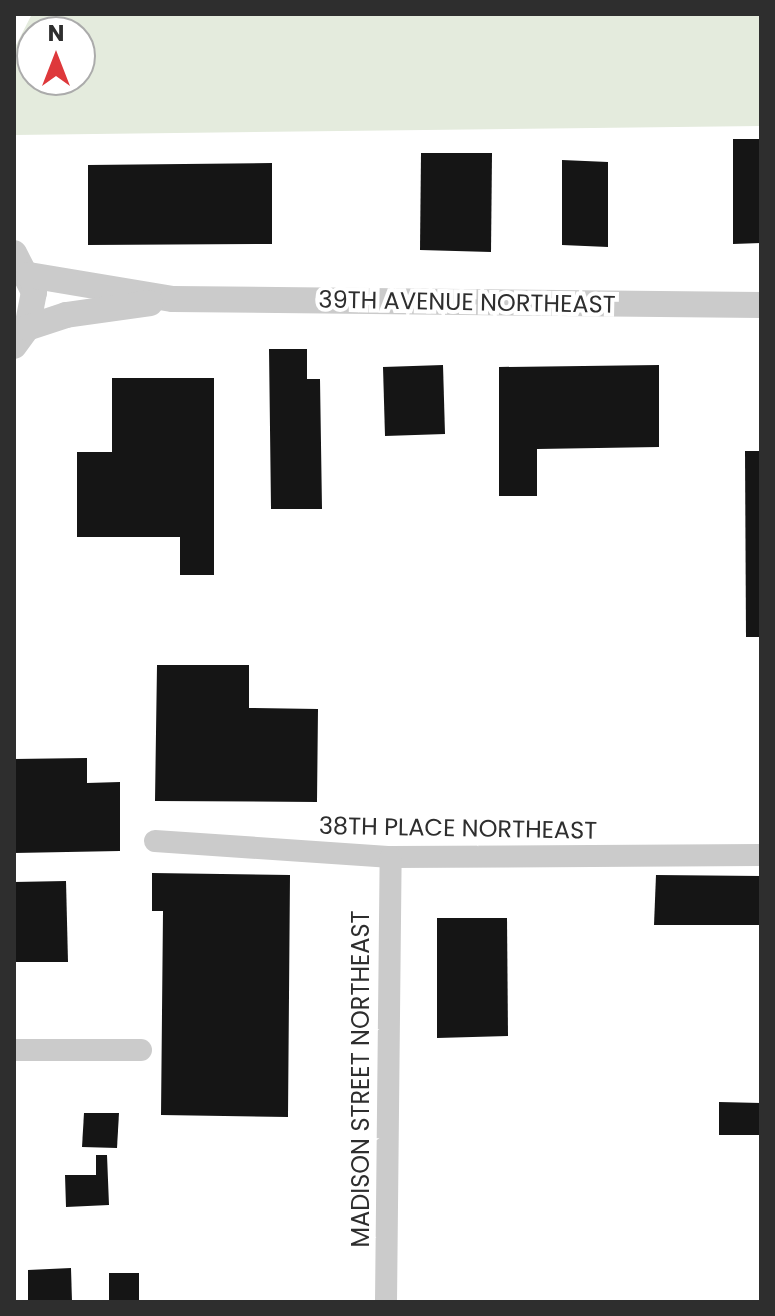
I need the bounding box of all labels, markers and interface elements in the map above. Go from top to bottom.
north arrow [16,16,96,96]
text: N [48,18,64,49]
street label: 39TH AVENUE NORTHEAST [318,285,616,319]
street label: 38TH PLACE NORTHEAST [319,811,597,845]
street label: MADISON STREET NORTHEAST [347,910,375,1248]

